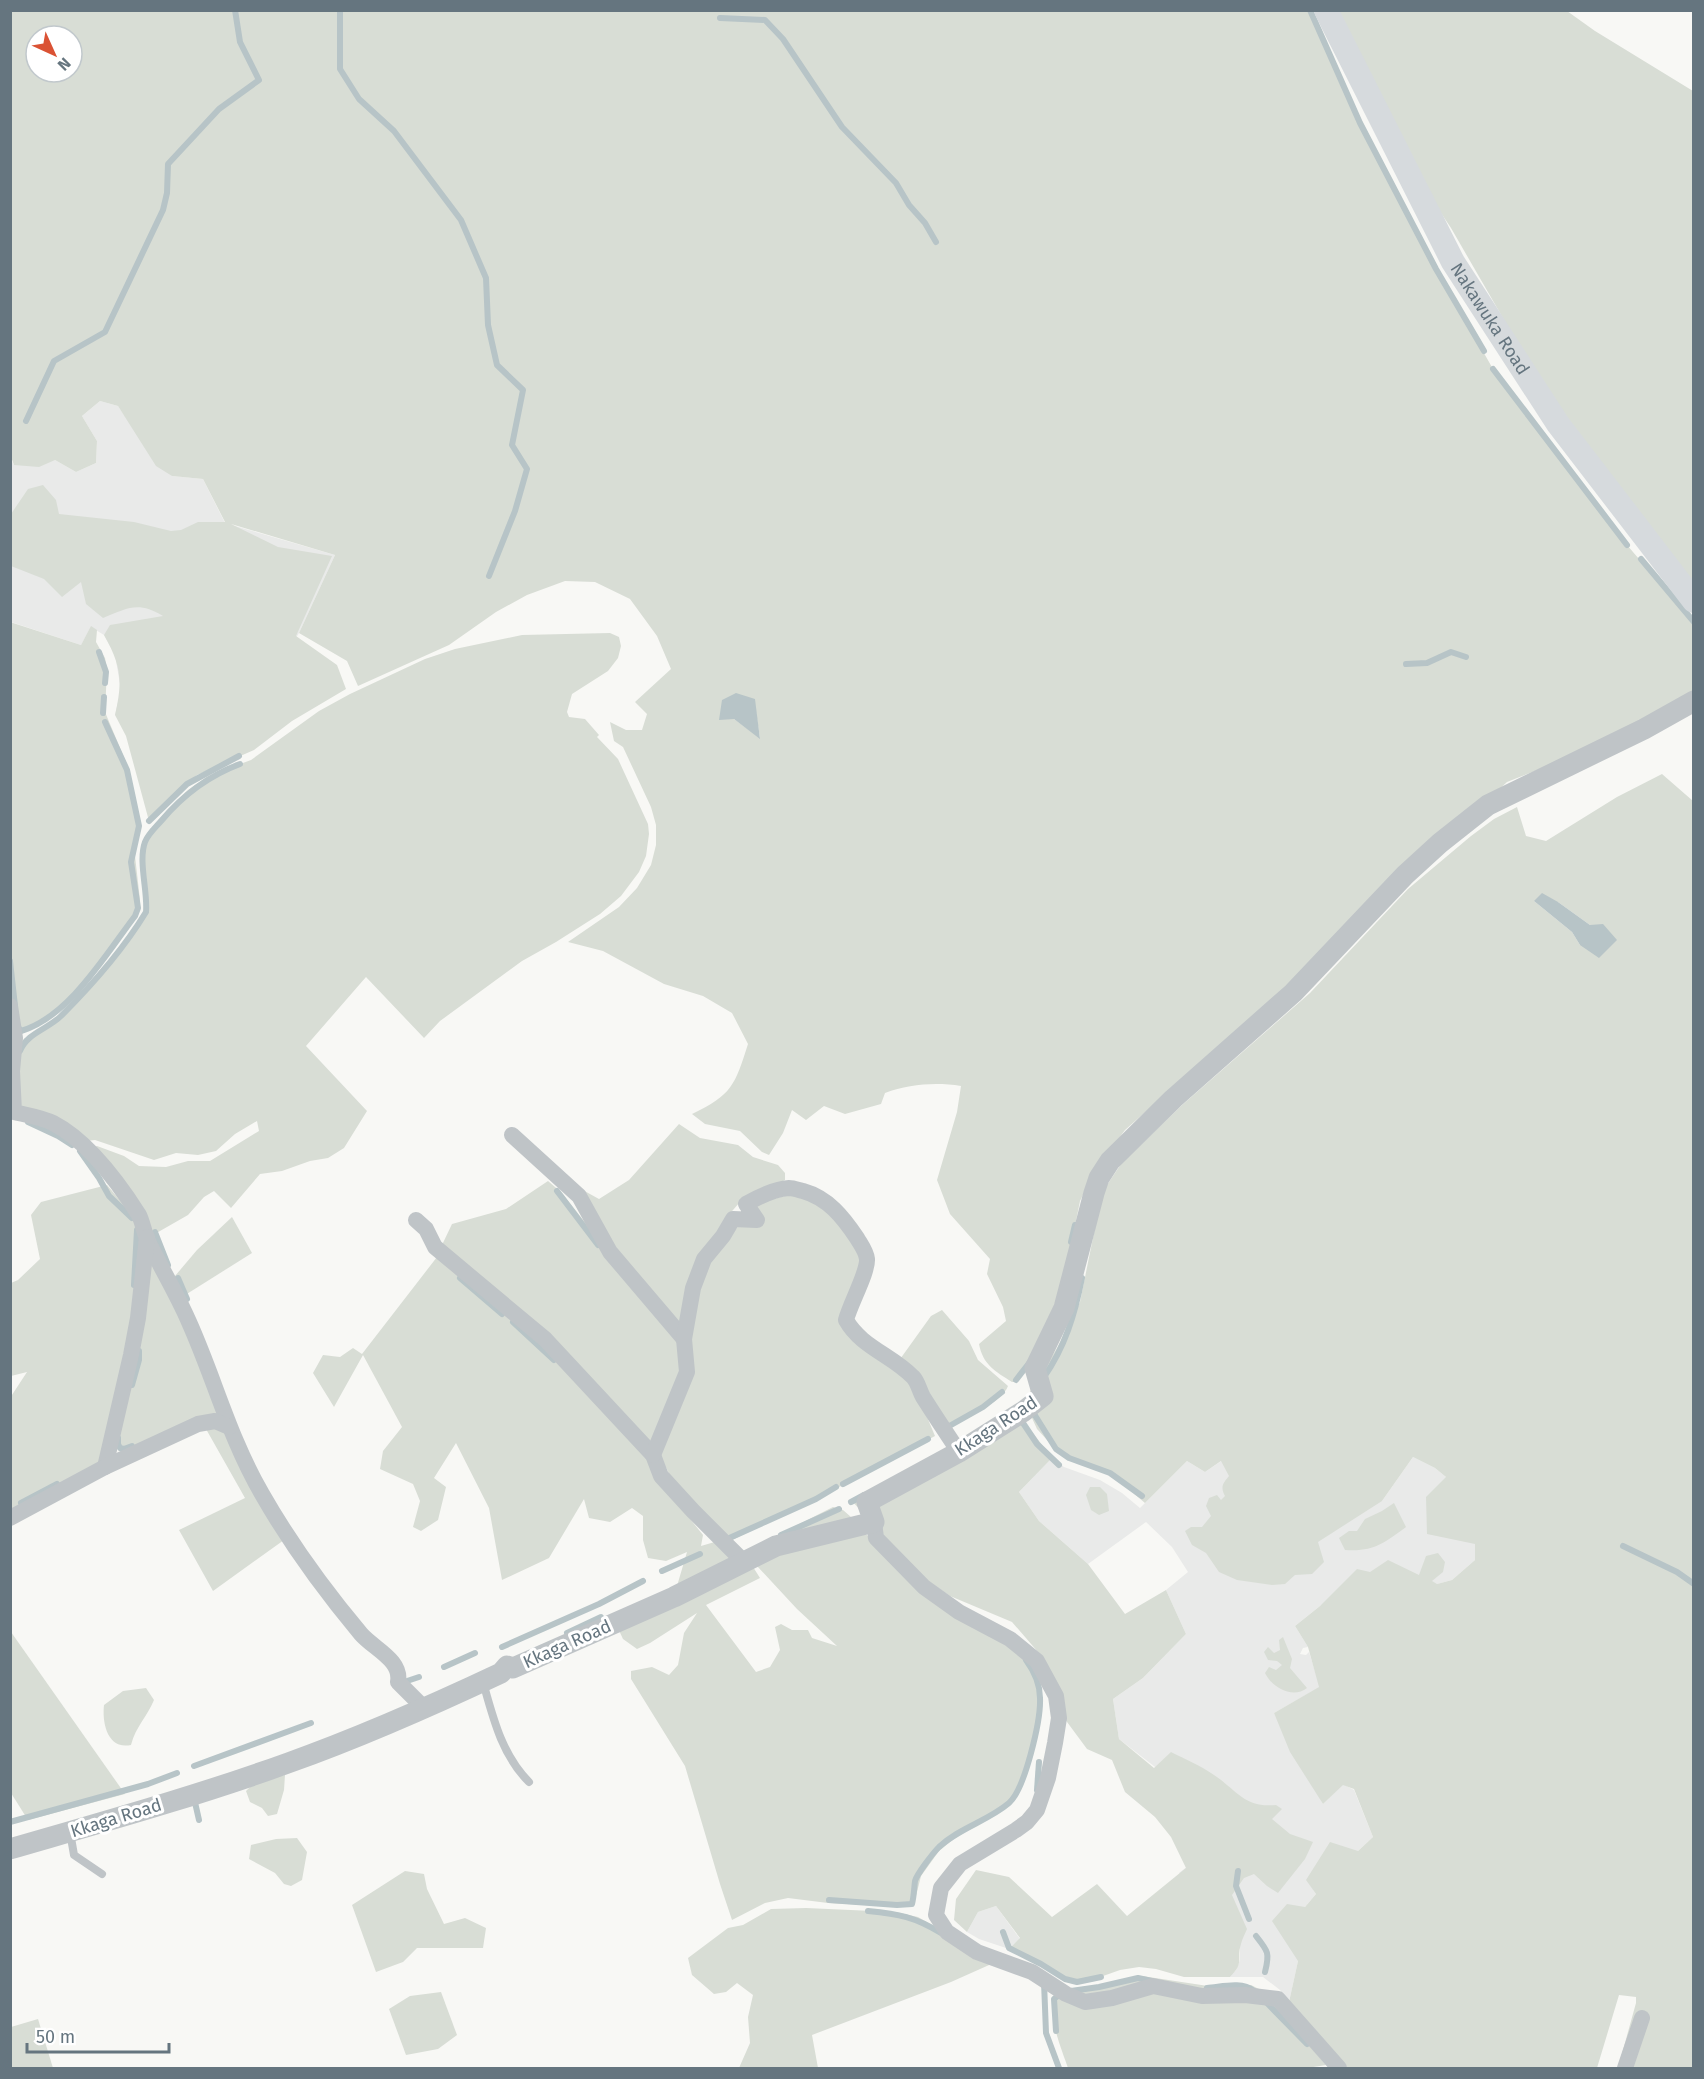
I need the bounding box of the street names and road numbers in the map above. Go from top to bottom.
street label: Nakawuka Road [1446,259,1534,379]
street label: Kkaga Road [950,1391,1042,1461]
street label: Kkaga Road [519,1615,615,1673]
street label: Kkaga Road [68,1794,164,1842]

